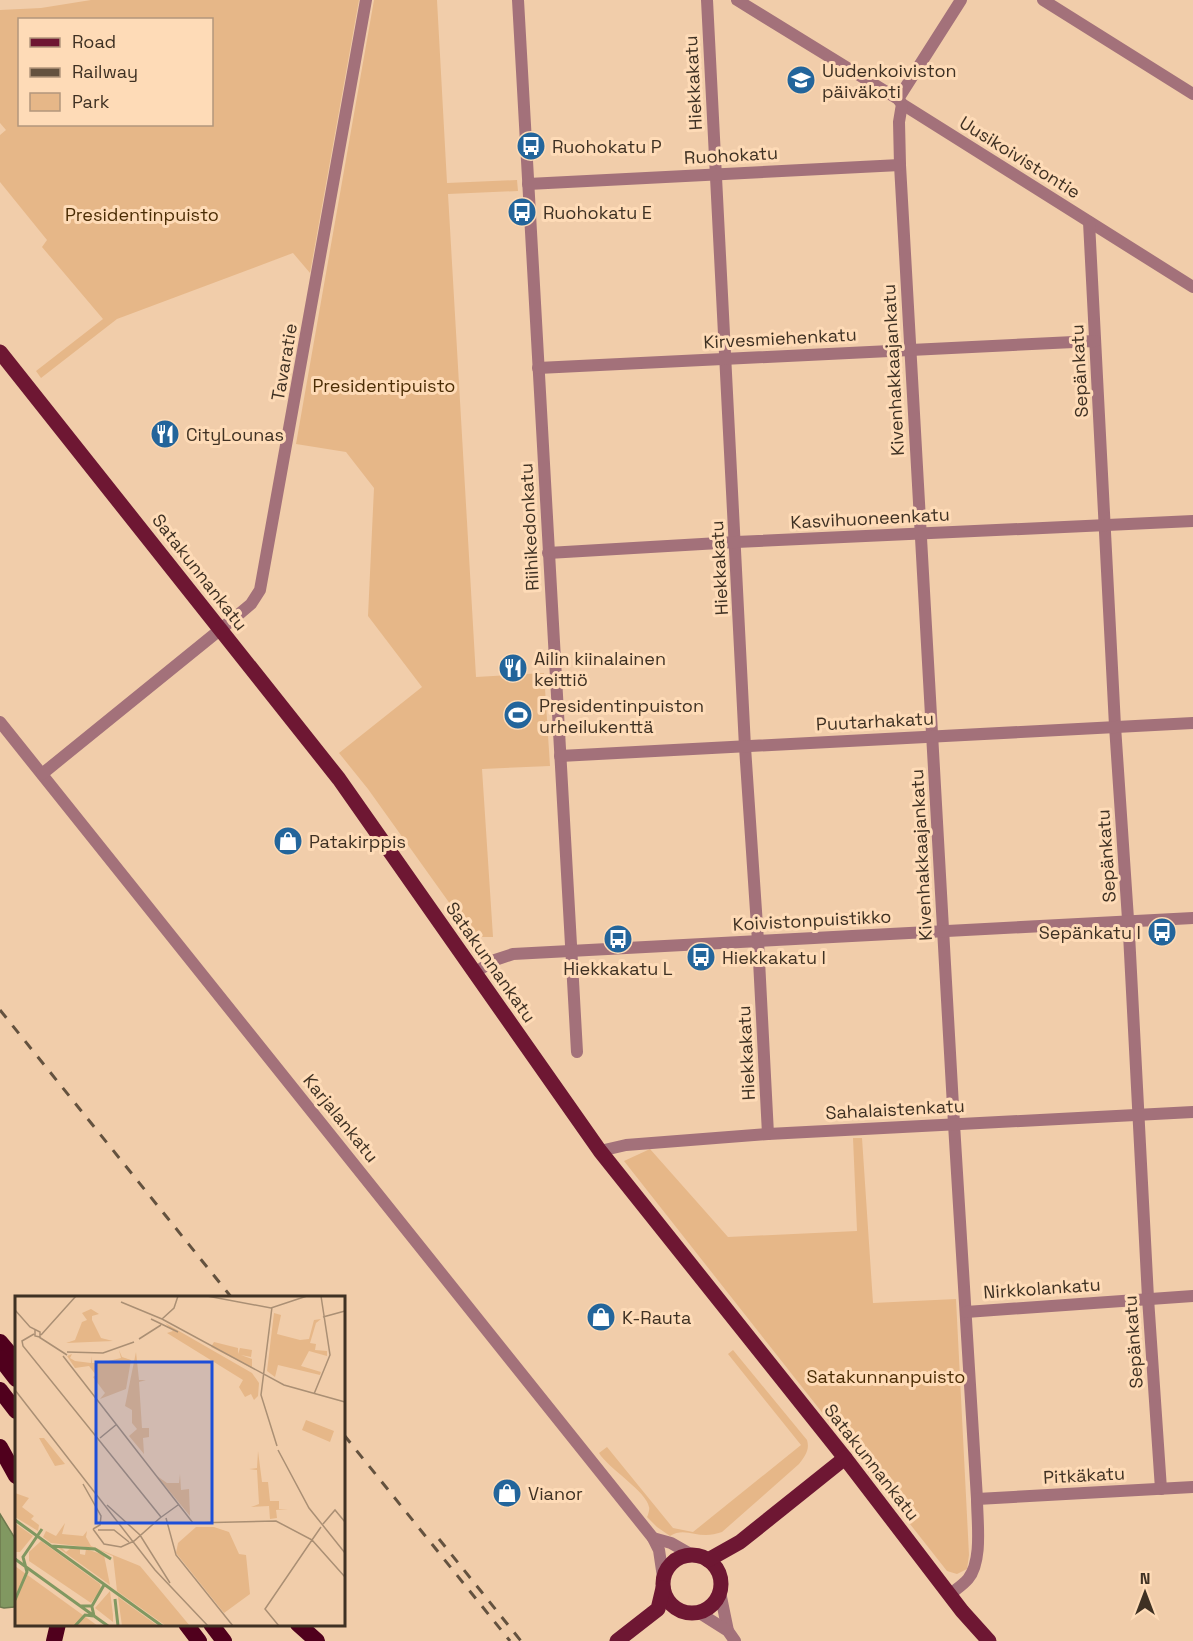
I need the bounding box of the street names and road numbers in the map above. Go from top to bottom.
street label: Hiekkakatu [679,35,707,131]
street label: Uusikoivistontie [955,111,1085,203]
street label: Ruohokatu [683,141,779,169]
street label: Kivenhakkaajankatu [877,283,909,457]
street label: Tavaratie [266,321,302,403]
street label: Kirvesmiehenkatu [703,322,857,354]
street label: Sepänkatu [1065,324,1093,418]
street label: Riihikedonkatu [514,463,544,591]
street label: Kasvihuoneenkatu [790,502,950,534]
street label: Satakunnankatu [147,509,253,635]
street label: Hiekkakatu [705,520,733,616]
street label: Puutarhakatu [815,706,935,736]
street label: Kivenhakkaajankatu [905,768,937,942]
street label: Sepänkatu [1091,809,1121,903]
street label: Satakunnankatu [441,897,541,1027]
street label: Koivistonpuistikko [732,904,892,936]
street label: Hiekkakatu [732,1005,760,1101]
street label: Karjalankatu [298,1069,384,1167]
street label: Sahalaistenkatu [825,1094,965,1124]
street label: Nirkkolankatu [983,1272,1101,1304]
street label: Sepänkatu [1118,1295,1148,1389]
street label: Satakunnankatu [819,1399,925,1525]
street label: Pitkäkatu [1043,1461,1125,1489]

